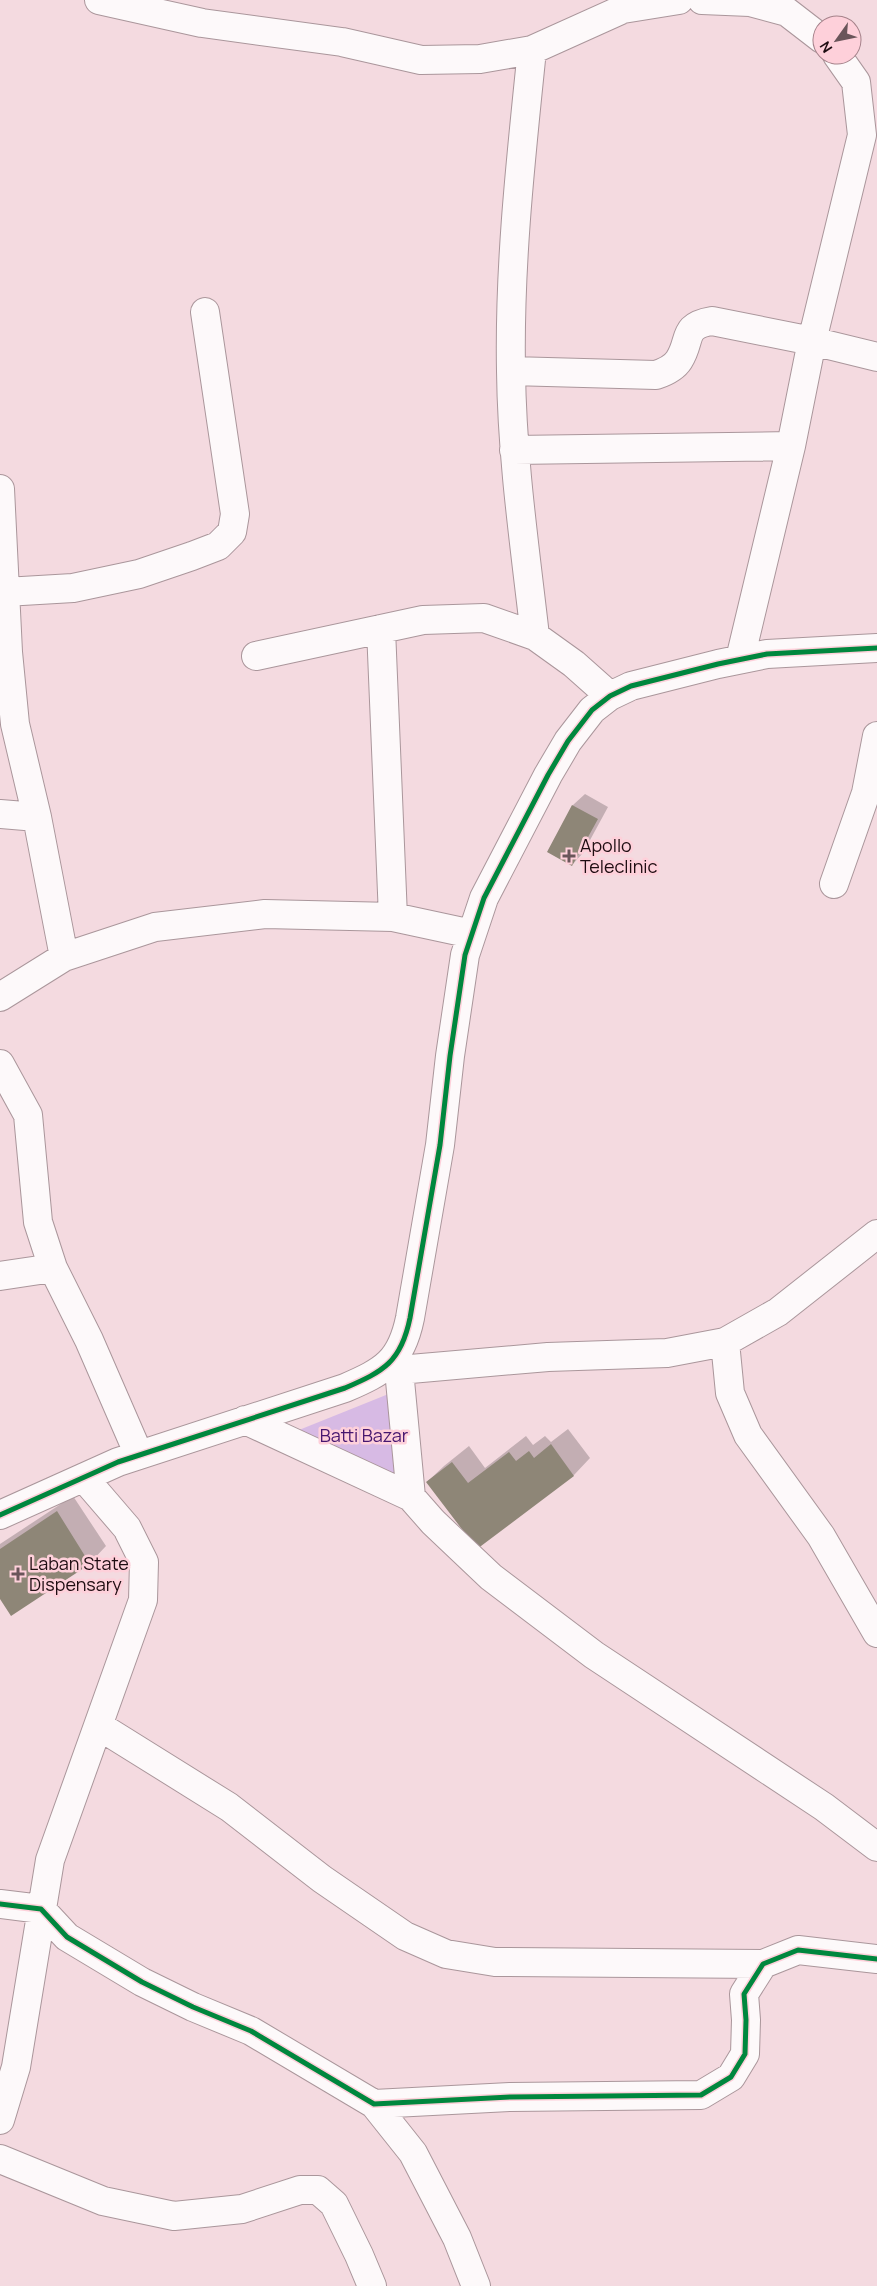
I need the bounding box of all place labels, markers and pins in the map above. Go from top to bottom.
place label: Apollo Teleclinic [580,833,658,878]
marker: Apollo Teleclinic [562,849,576,863]
place label: Laban State Dispensary [29,1551,129,1596]
marker: Laban State Dispensary [11,1567,25,1581]

